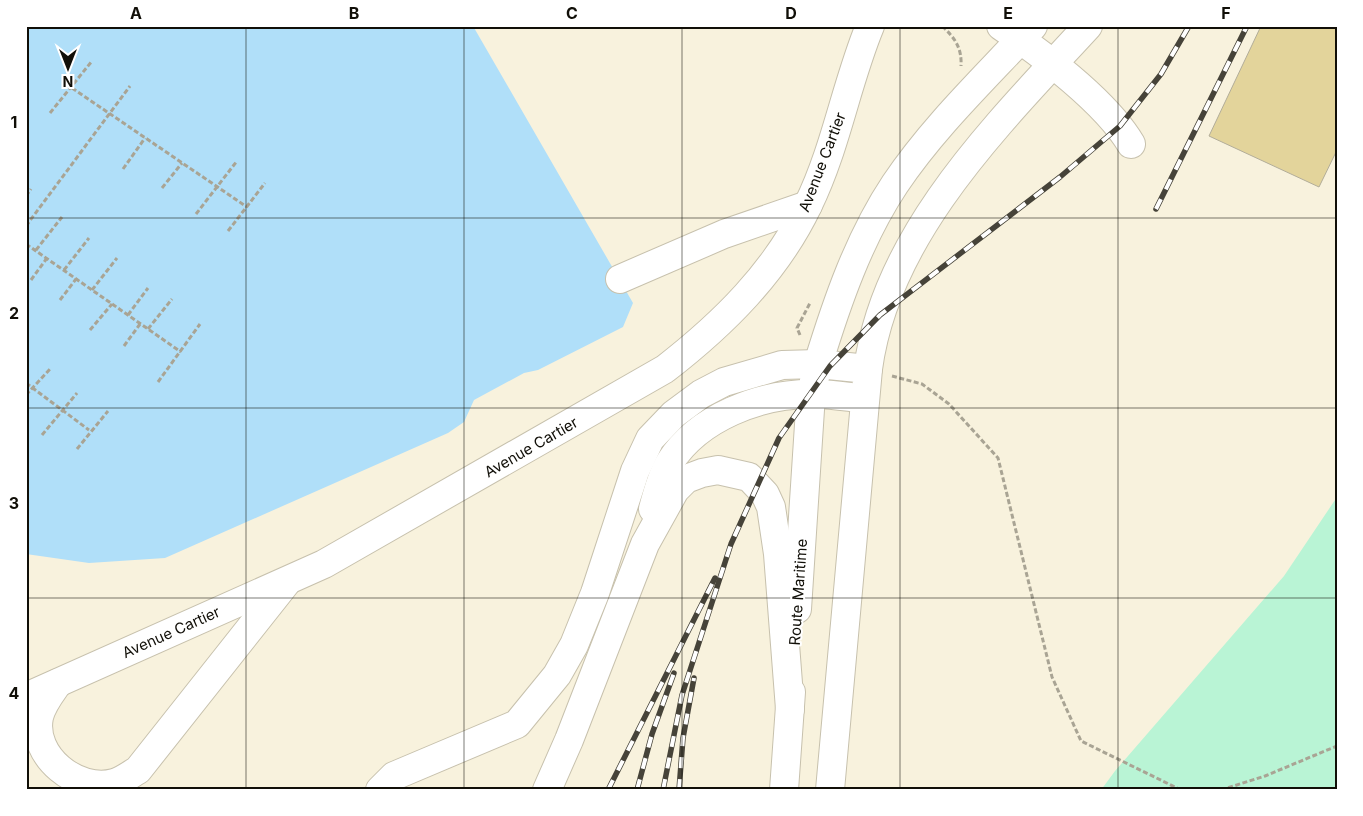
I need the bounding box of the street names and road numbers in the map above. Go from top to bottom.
street label: Avenue Cartier [794,109,850,214]
street label: Avenue Cartier [481,412,582,482]
street label: Route Maritime [785,538,811,646]
street label: Avenue Cartier [119,602,223,662]

